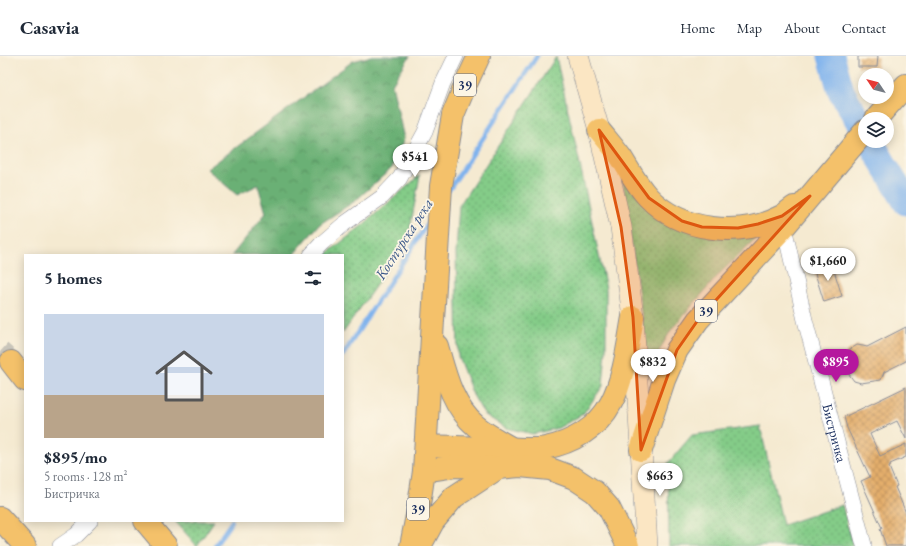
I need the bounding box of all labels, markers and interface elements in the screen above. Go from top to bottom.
text: Casavia [20,15,79,40]
text: Home [680,19,715,37]
text: Map [737,19,762,37]
text: About [784,19,820,37]
text: Contact [842,19,886,37]
north arrow [858,68,894,104]
map controls [858,68,894,148]
road number: 39 [454,74,476,96]
button: layers [858,112,894,148]
pin: $541 [391,144,439,178]
text: $541 [402,148,428,165]
water label: Костурска река [370,195,437,284]
pin: $1,660 [795,248,861,282]
text: $1,660 [810,252,846,269]
text: 5 homes [44,267,102,289]
icon: filters [302,267,324,289]
road number: 39 [695,300,717,322]
icon: home [148,340,220,412]
pin: $832 [629,349,677,383]
pin: $895 [812,349,860,383]
text: $832 [640,353,666,370]
text: $895 [823,353,849,370]
street label: Бистричка [818,401,851,465]
text: $895/mo [44,446,107,468]
pin: $663 [636,463,684,497]
text: $663 [647,467,673,484]
text: 5 rooms · 128 m² [44,468,128,485]
text: Бистричка [44,485,100,502]
road number: 39 [407,498,429,520]

